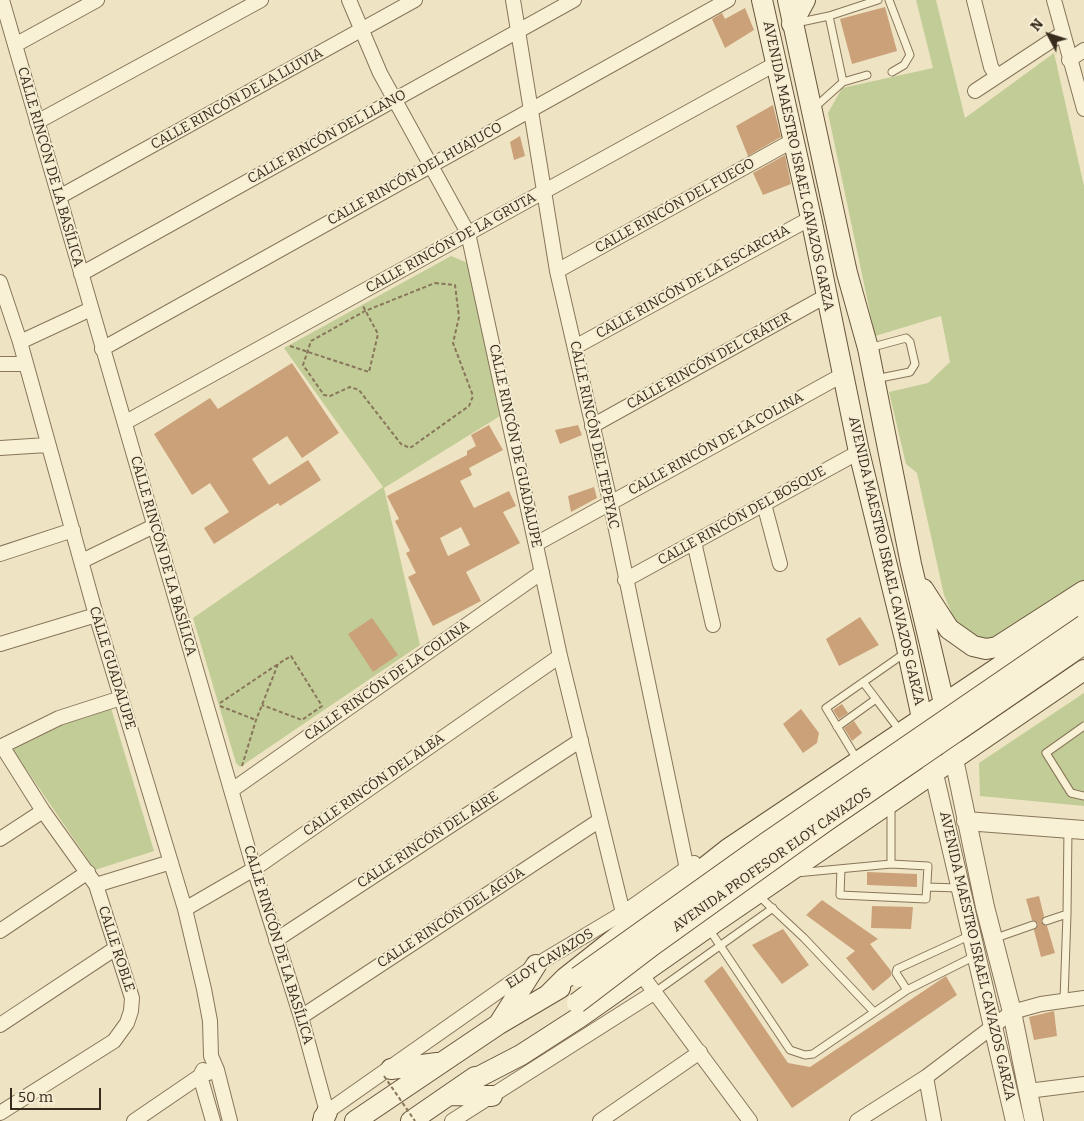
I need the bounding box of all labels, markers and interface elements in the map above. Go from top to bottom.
north arrow [1024,10,1074,60]
text: N [1027,15,1047,35]
street label: AVENIDA MAESTRO ISRAEL CAVAZOS GARZA [759,19,837,313]
street label: CALLE RINCÓN DE LA LLUVIA [148,45,326,153]
street label: CALLE RINCÓN DE LA BASÍLICA [13,65,87,269]
street label: CALLE RINCÓN DEL LLANO [245,86,409,188]
street label: CALLE RINCÓN DEL HUAJUCO [325,119,505,229]
street label: CALLE RINCÓN DEL FUEGO [592,155,758,257]
street label: CALLE RINCÓN DE LA GRUTA [363,189,539,297]
street label: CALLE RINCÓN DE LA ESCARCHA [593,222,793,342]
street label: CALLE RINCÓN DEL CRÁTER [624,309,794,413]
street label: CALLE RINCÓN DEL TEPEYAC [566,339,622,531]
street label: CALLE RINCÓN DE GUADALUPE [485,343,545,549]
street label: CALLE RINCÓN DE LA COLINA [626,389,806,499]
street label: AVENIDA MAESTRO ISRAEL CAVAZOS GARZA [845,415,927,707]
street label: CALLE RINCÓN DE LA BASÍLICA [126,454,200,658]
street label: CALLE RINCÓN DEL BOSQUE [655,463,829,569]
street label: CALLE GUADALUPE [85,604,139,732]
street label: CALLE RINCÓN DE LA COLINA [301,618,473,744]
street label: CALLE RINCÓN DEL ALBA [300,730,448,840]
street label: AVENIDA PROFESOR ELOY CAVAZOS [669,784,875,936]
street label: CALLE RINCÓN DEL AIRE [354,788,502,892]
street label: AVENIDA MAESTRO ISRAEL CAVAZOS GARZA [936,810,1018,1102]
street label: CALLE RINCÓN DE LA BASÍLICA [240,843,316,1047]
street label: CALLE RINCÓN DEL AGUA [374,864,528,972]
street label: CALLE ROBLE [94,904,138,994]
street label: ELOY CAVAZOS [503,925,597,993]
scale bar [12,1078,104,1110]
text: 50 m [18,1088,53,1106]

